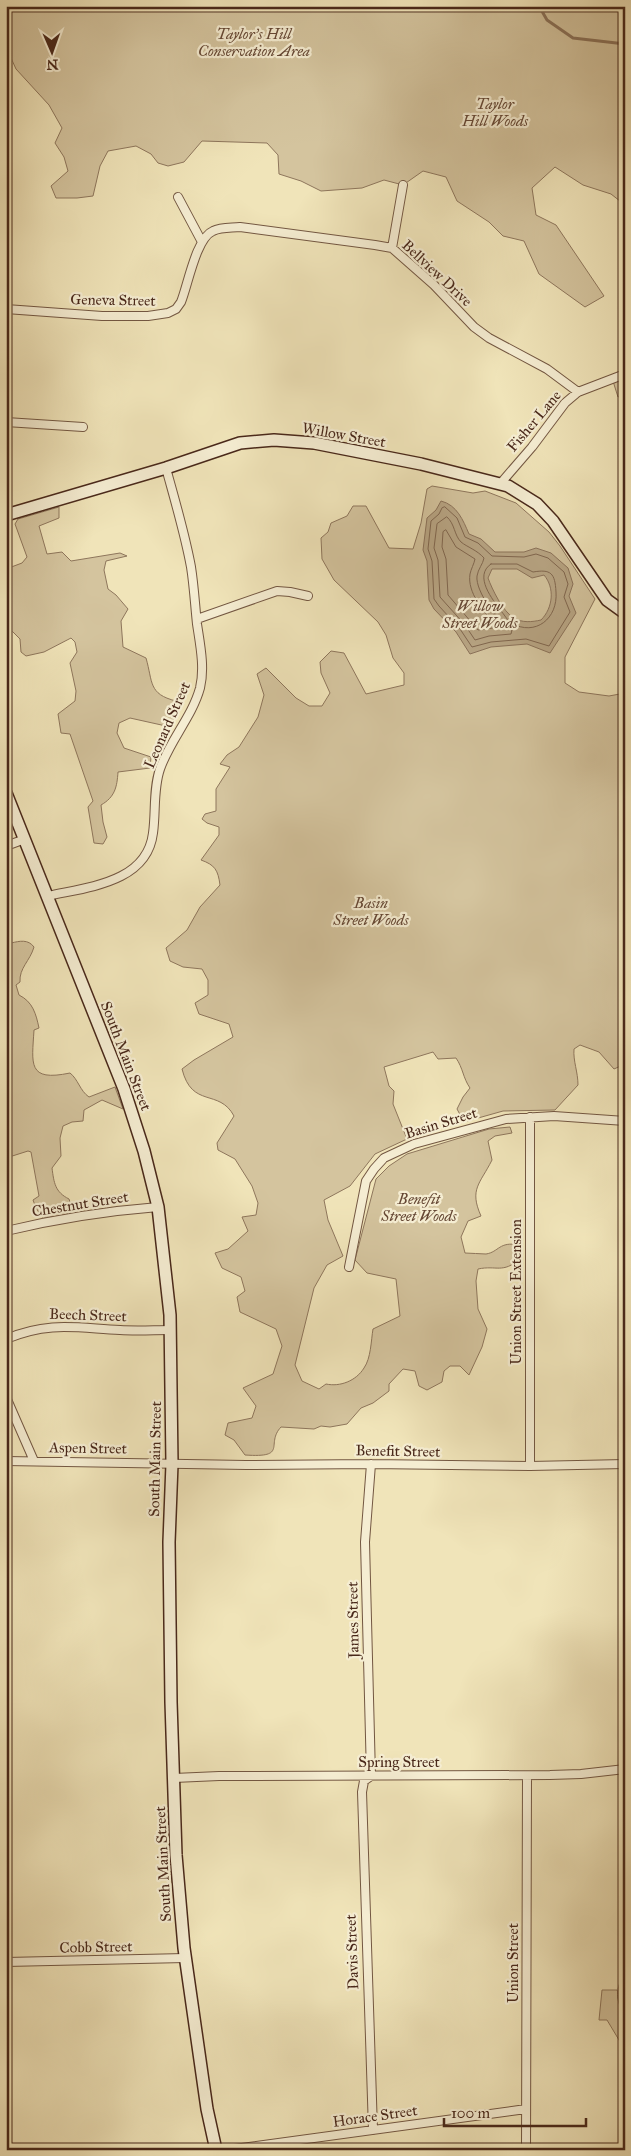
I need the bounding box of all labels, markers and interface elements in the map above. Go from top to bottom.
park label: Taylor's Hill Conservation Area [198,25,310,60]
north arrow [28,28,78,78]
text: N [46,56,59,73]
park label: Taylor Hill Woods [461,95,529,130]
street label: Bellview Drive [398,236,476,310]
street label: Geneva Street [70,290,157,310]
street label: Fisher Lane [503,387,565,455]
street label: Willow Street [301,419,388,451]
park label: Willow Street Woods [441,597,518,632]
street label: Leonard Street [140,678,194,771]
park label: Basin Street Woods [332,894,409,929]
street label: South Main Street [97,999,155,1114]
street label: Basin Street [403,1103,480,1142]
street label: Chestnut Street [30,1187,130,1221]
park label: Benefit Street Woods [380,1190,457,1225]
street label: Union Street Extension [507,1219,525,1365]
street label: Beech Street [49,1305,128,1325]
street label: South Main Street [145,1400,165,1517]
street label: Aspen Street [48,1438,128,1458]
street label: Benefit Street [355,1441,441,1461]
street label: James Street [343,1581,364,1661]
street label: Spring Street [358,1753,440,1771]
street label: South Main Street [151,1805,175,1922]
street label: Davis Street [342,1913,362,1990]
street label: Union Street [504,1922,522,2003]
street label: Cobb Street [59,1937,133,1957]
scale bar [444,2096,586,2128]
street label: Horace Street [331,2101,419,2131]
text: 100 m [451,2104,491,2122]

